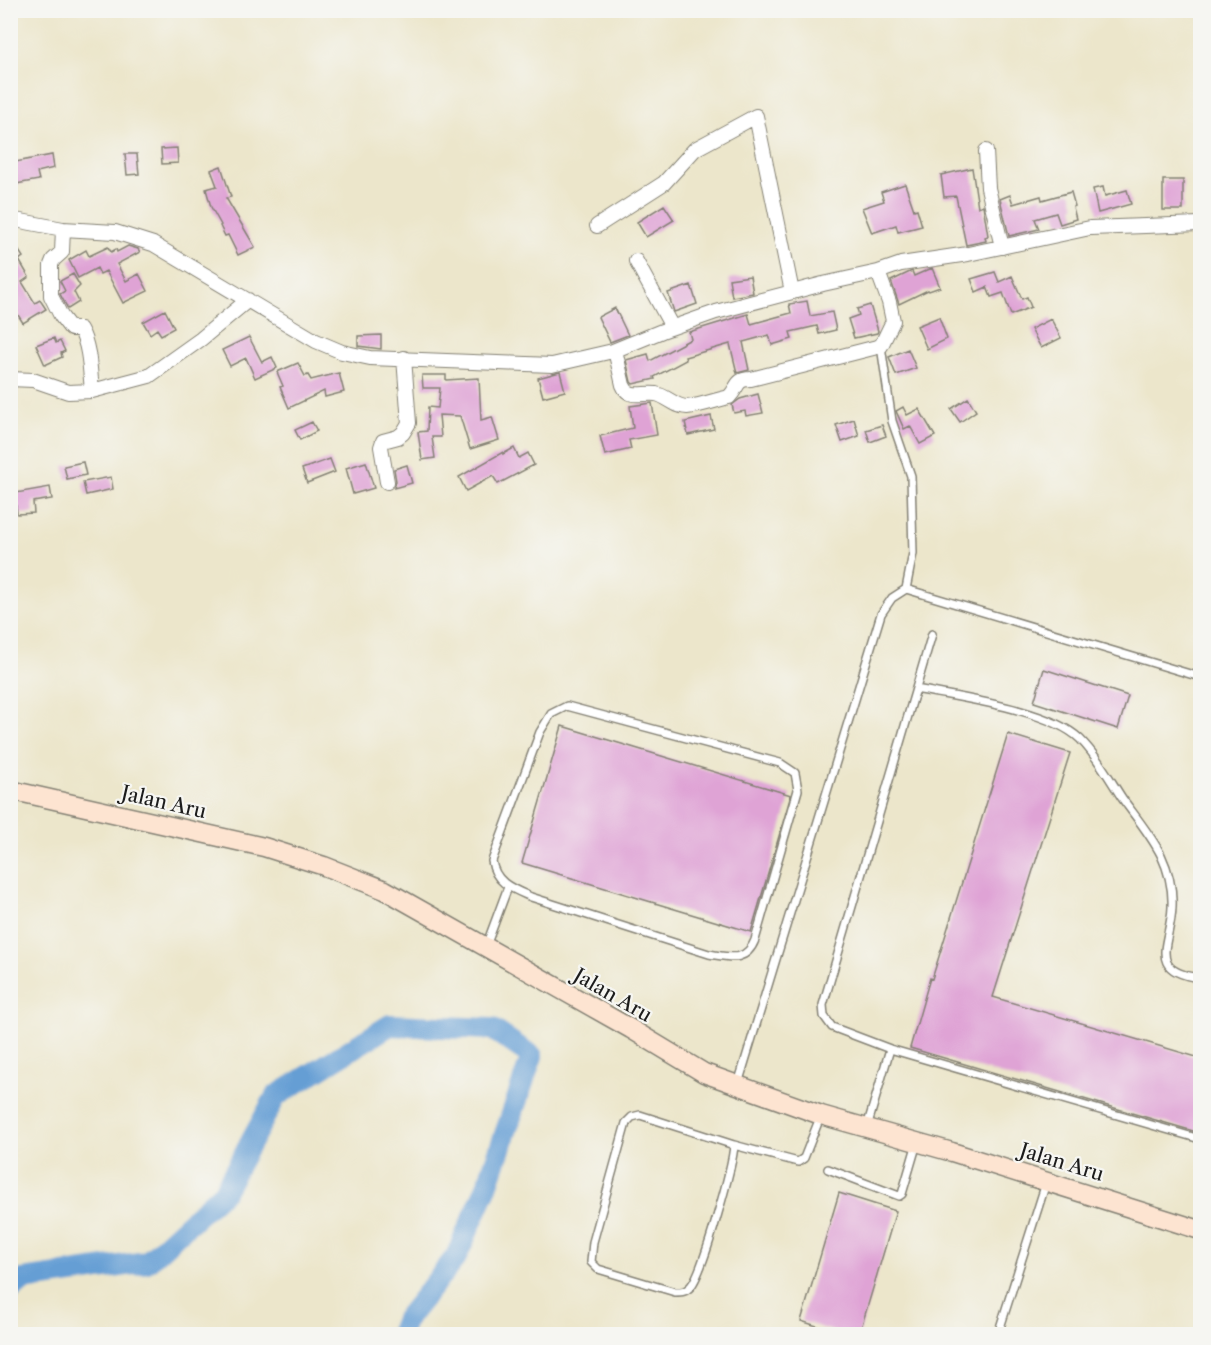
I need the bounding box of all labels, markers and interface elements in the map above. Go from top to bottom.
street label: Jalan Aru [116,780,209,823]
street label: Jalan Aru [567,961,656,1027]
street label: Jalan Aru [1014,1137,1107,1186]

